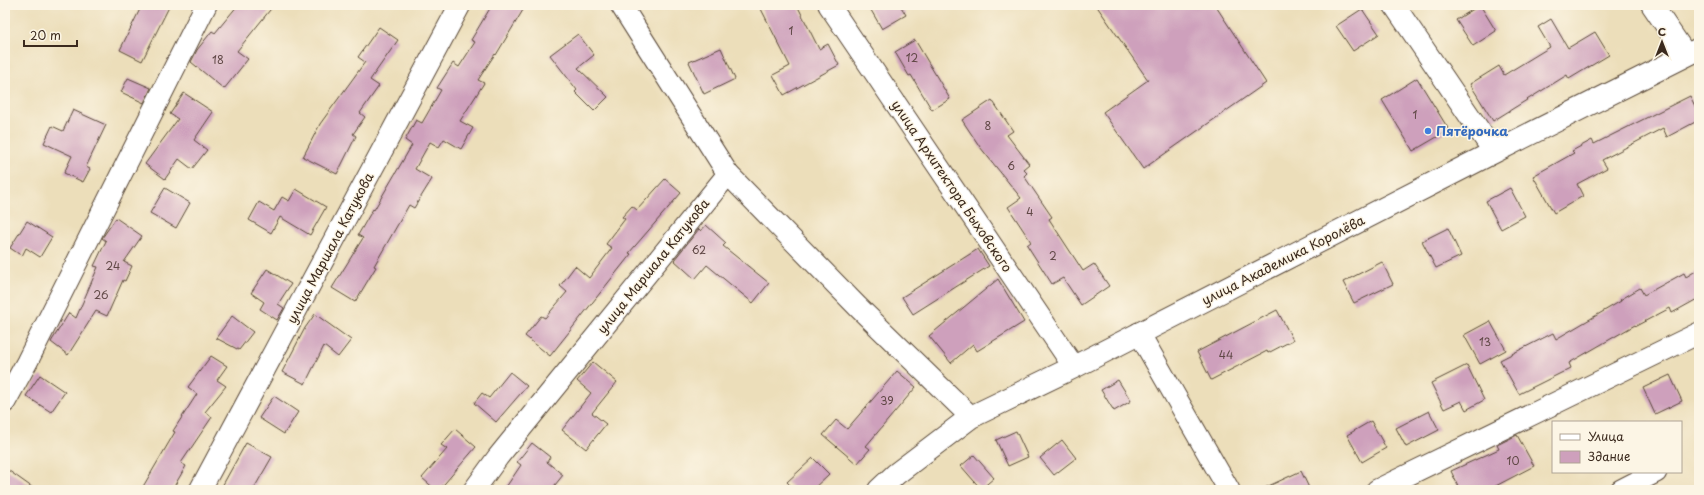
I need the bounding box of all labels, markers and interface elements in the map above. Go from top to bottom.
scale bar [24,22,77,48]
house number: 1 [789,22,794,39]
north arrow [1642,22,1682,62]
text: С [1658,23,1666,40]
text: 20 m [30,26,61,44]
house number: 12 [906,49,919,66]
house number: 18 [212,51,224,68]
street label: улица Архитектора Быховского [887,96,1017,276]
house number: 1 [1413,106,1418,123]
house number: 8 [985,117,992,134]
place label: Пятёрочка [1436,121,1508,140]
marker: Пятёрочка [1423,126,1433,136]
house number: 6 [1007,157,1015,174]
street label: улица Маршала Катукова [282,168,378,327]
street label: улица Маршала Катукова [592,193,714,337]
house number: 4 [1026,203,1034,220]
street label: улица Академика Королёва [1198,210,1368,309]
house number: 62 [692,241,706,258]
house number: 2 [1049,247,1057,264]
house number: 24 [106,257,120,274]
house number: 26 [93,286,109,303]
house number: 13 [1479,333,1491,350]
house number: 44 [1219,346,1233,363]
house number: 39 [880,392,894,409]
legend [1552,421,1682,473]
text: Улица [1588,427,1624,445]
text: Здание [1588,447,1630,465]
house number: 10 [1507,452,1519,469]

